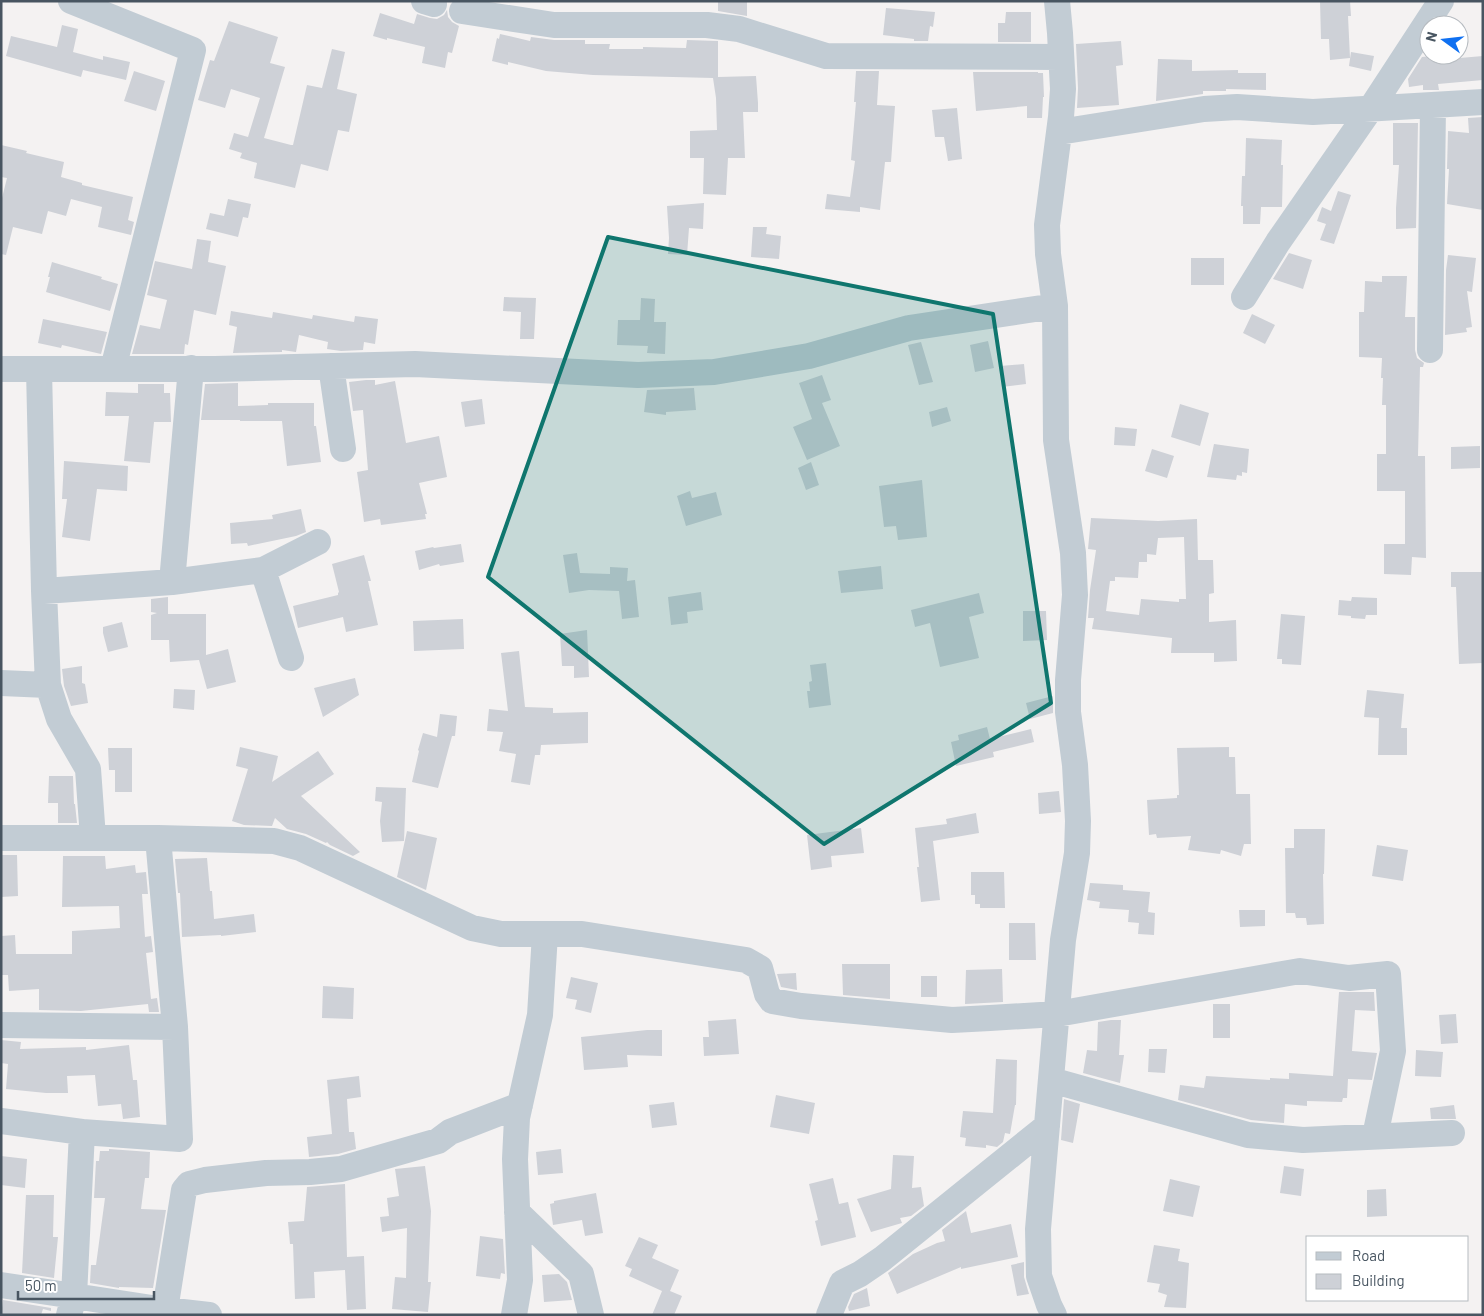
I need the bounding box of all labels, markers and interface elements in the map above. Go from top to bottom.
north arrow [1419,15,1469,65]
text: N [1422,30,1440,43]
legend [1306,1236,1469,1301]
text: Road [1352,1246,1385,1264]
scale bar [18,1268,154,1300]
text: Building [1352,1271,1405,1289]
text: 50 m [25,1276,57,1294]

